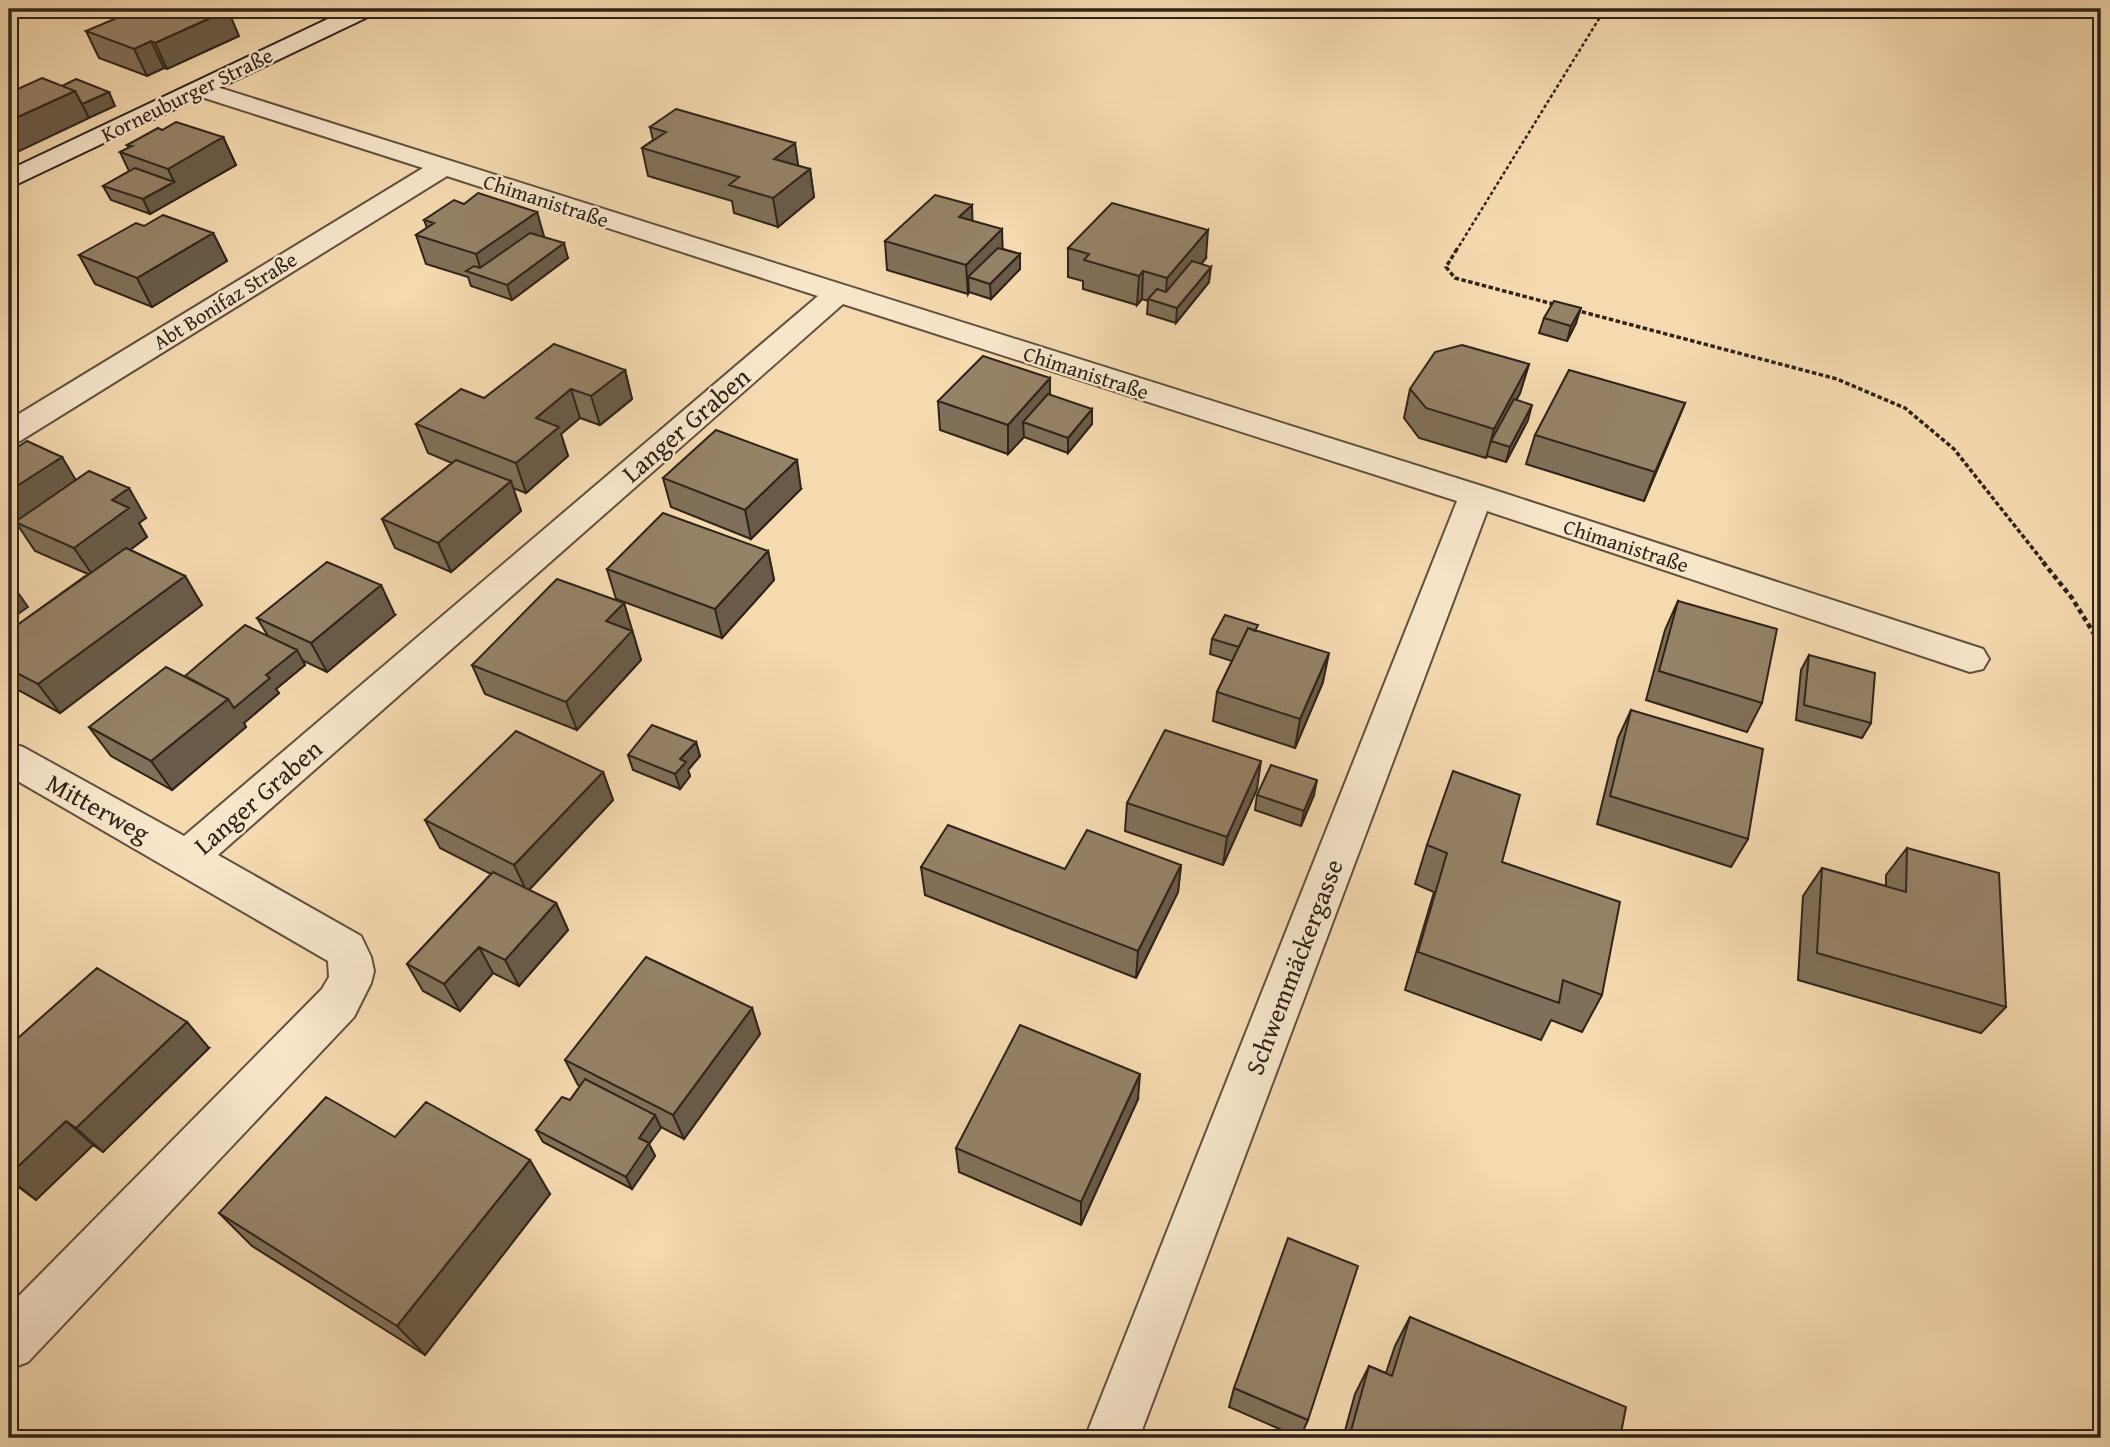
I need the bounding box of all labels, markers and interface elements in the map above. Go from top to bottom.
street label: Korneuburger Straße [96,39,278,150]
street label: Chimanistraße [479,166,613,235]
street label: Abt Bonifaz Straße [147,244,303,357]
street label: Chimanistraße [1019,338,1153,407]
street label: Langer Graben [613,357,759,492]
street label: Chimanistraße [1559,511,1693,580]
street label: Langer Graben [185,729,331,864]
street label: Mitterweg [39,763,157,852]
street label: Schwemmäckergasse [1234,853,1353,1080]

